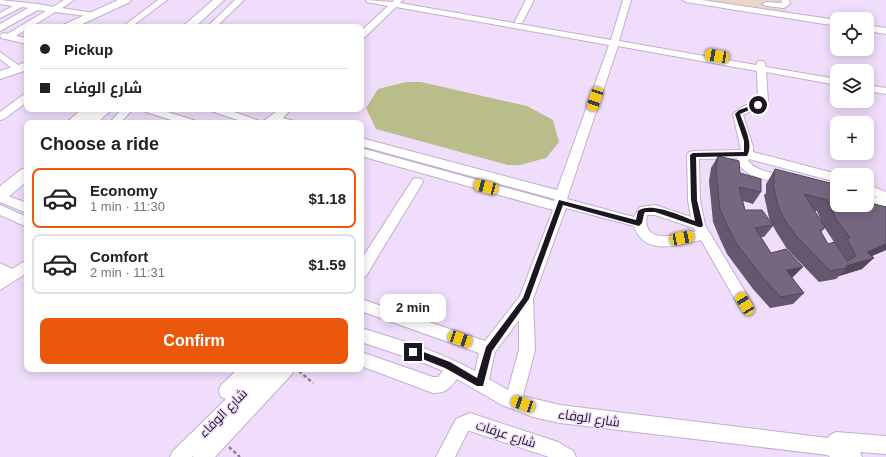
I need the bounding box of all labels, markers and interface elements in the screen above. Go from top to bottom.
map controls [830,12,874,212]
button: locate [830,12,874,56]
text: Pickup [64,41,113,58]
car [704,48,730,64]
button: layers [830,64,874,108]
text: شارع الوفاء [64,79,142,96]
car [585,86,605,112]
route start [749,96,767,114]
button: + [830,116,874,160]
text: Choose a ride [40,134,159,154]
button: − [830,168,874,212]
car [473,178,499,196]
icon: car [42,180,78,216]
text: Economy [90,182,158,199]
text: $1.18 [308,190,346,207]
text: 1 min · 11:30 [90,199,165,214]
car [669,230,695,246]
icon: car [42,246,78,282]
text: Comfort [90,248,148,265]
text: $1.59 [308,256,346,273]
text: 2 min · 11:31 [90,265,165,280]
car [734,291,756,317]
callout: 2 min [380,294,446,322]
text: 2 min [396,300,430,315]
button: Confirm [40,318,348,364]
car [447,329,473,349]
route end [404,343,422,361]
street label: شارع الوفاء [196,386,251,441]
car [510,394,536,414]
street label: شارع الوفاء [557,406,621,431]
street label: شارع عرفات [474,417,538,452]

